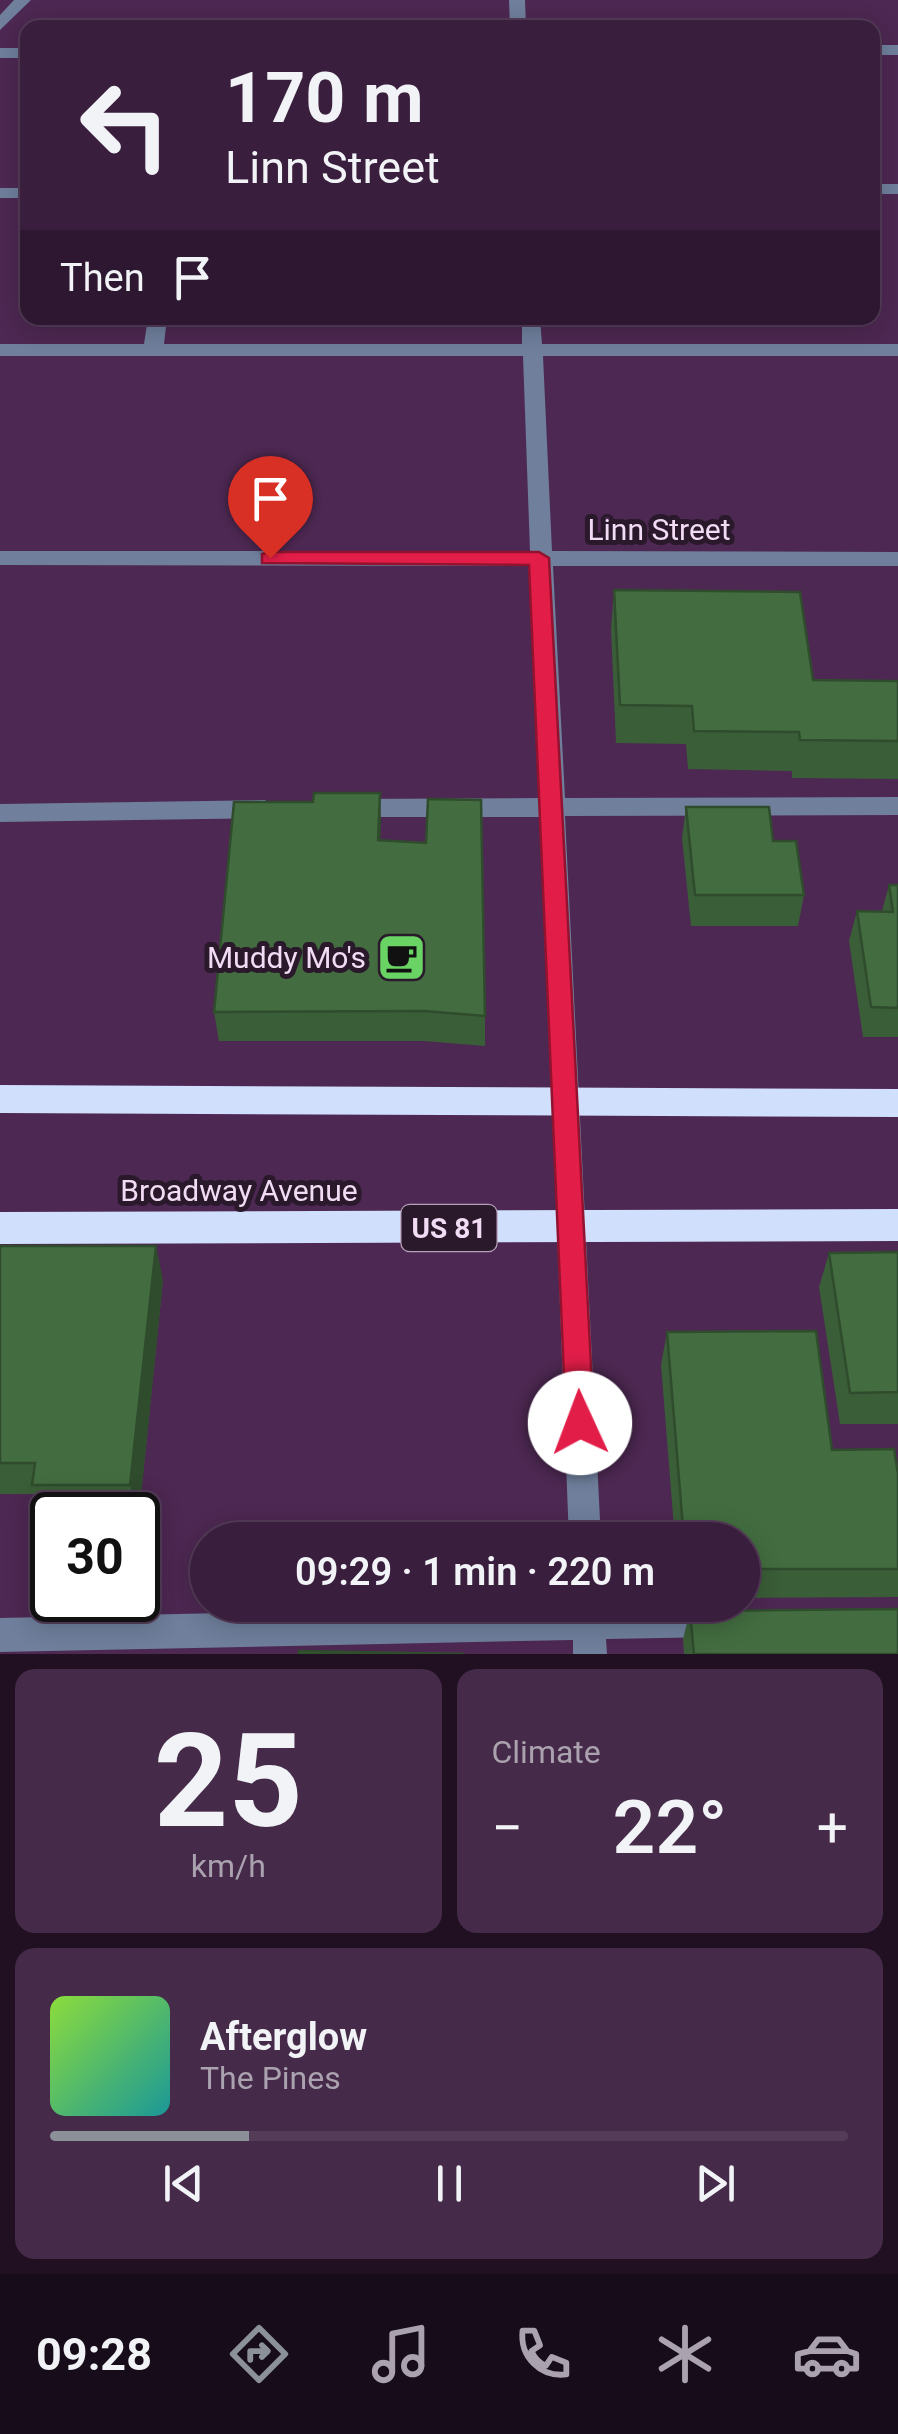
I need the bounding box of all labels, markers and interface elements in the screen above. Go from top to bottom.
text: 170 m [225,57,424,139]
icon: left [60,60,190,190]
text: Linn Street [225,141,440,194]
icon: arrive [165,250,220,305]
text: Then [60,256,145,300]
pin [228,456,313,559]
icon: arrive [243,471,298,526]
street label: Linn Street [587,512,731,547]
cafe icon: Muddy Mo's [375,931,427,983]
place label: Muddy Mo's [207,940,366,975]
street label: Broadway Avenue [120,1173,358,1208]
road number: US 81 [402,1205,496,1251]
position arrow [528,1371,632,1475]
speed limit sign: 30 [30,1492,160,1622]
text: 09:29 · 1 min · 220 m [295,1550,655,1594]
text: 25 [154,1705,303,1858]
text: Climate [492,1733,601,1771]
text: 22° [613,1783,727,1871]
text: − [492,1796,523,1860]
text: + [817,1796,848,1860]
text: km/h [191,1847,266,1885]
text: Afterglow [200,2015,367,2059]
text: The Pines [200,2059,341,2097]
icon: previous [156,2156,211,2211]
icon: pause [422,2156,477,2211]
icon: next [688,2156,743,2211]
icon: directions [224,2319,294,2389]
icon: music [366,2319,436,2389]
icon: phone [508,2319,578,2389]
icon: climate [650,2319,720,2389]
icon: car [792,2319,862,2389]
text: 09:28 [36,2328,152,2381]

